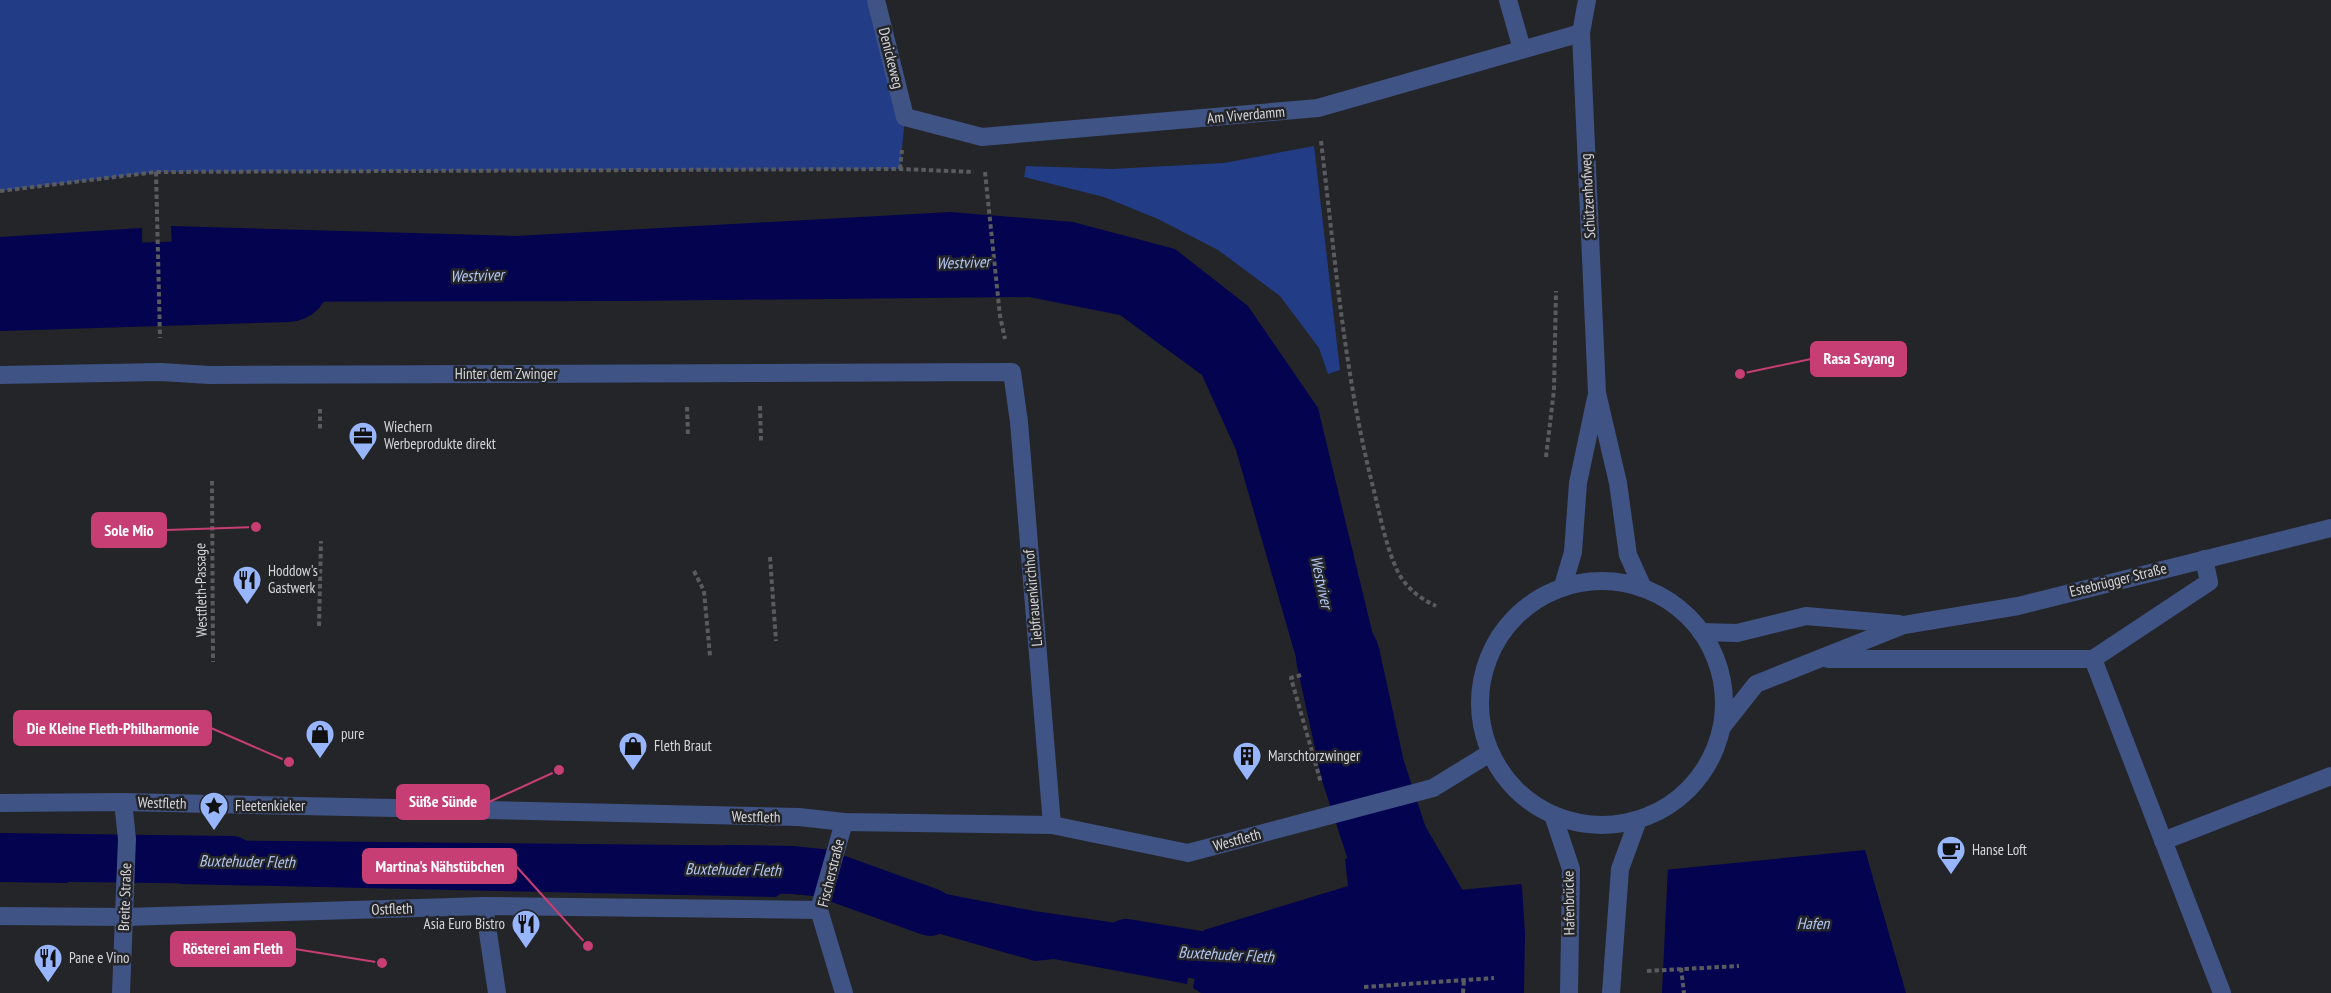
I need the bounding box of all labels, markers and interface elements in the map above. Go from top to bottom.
street label: Denickeweg [875,25,908,90]
street label: Am Viverdamm [1206,102,1286,127]
street label: Schützenhofweg [1576,153,1599,239]
water label: Westviver [936,251,993,273]
water label: Westviver [450,264,507,286]
callout: Rasa Sayang [1811,342,1906,376]
text: Rasa Sayang [1823,348,1895,368]
street label: Hinter dem Zwinger [455,364,558,383]
place label: Wiechern Werbeprodukte direkt [384,417,496,453]
office icon: Wiechern Werbeprodukte direkt [347,420,379,462]
callout: Sole Mio [92,513,166,547]
text: Sole Mio [104,520,154,540]
street label: Westfleth-Passage [190,543,211,637]
street label: Liebfrauenkirchhof [1019,548,1046,647]
water label: Westviver [1307,554,1338,613]
street label: Estebrügger Straße [2067,558,2168,601]
place label: Hoddow's Gastwerk [268,561,318,597]
restaurant icon: Hoddow's Gastwerk [231,564,263,606]
callout: Die Kleine Fleth-Philharmonie [14,711,211,745]
text: Die Kleine Fleth-Philharmonie [27,718,199,738]
shop icon: pure [304,718,336,760]
place label: pure [341,724,364,743]
shop icon: Fleth Braut [617,730,649,772]
place label: Fleth Braut [654,736,712,755]
building icon: Marschtorzwinger [1231,740,1263,782]
place label: Marschtorzwinger [1268,746,1361,765]
callout: Süße Sünde [397,785,489,819]
place icon: Fleetenkieker [198,790,230,832]
text: Süße Sünde [409,791,477,811]
street label: Westfleth [137,792,187,813]
place label: Fleetenkieker [235,796,306,815]
street label: Westfleth [731,807,781,826]
street label: Westfleth [1211,824,1263,855]
cafe icon: Hanse Loft [1935,834,1967,876]
street label: Fischerstraße [813,837,848,909]
place label: Hanse Loft [1972,840,2027,859]
callout: Martina's Nähstübchen [363,849,516,883]
water label: Buxtehuder Fleth [199,850,296,872]
text: Martina's Nähstübchen [376,856,504,876]
water label: Buxtehuder Fleth [685,858,782,880]
street label: Breite Straße [114,863,135,931]
street label: Hafenbrücke [1558,870,1579,936]
street label: Ostfleth [371,898,413,919]
restaurant icon: Asia Euro Bistro [510,908,542,950]
water label: Hafen [1797,913,1830,933]
place label: Asia Euro Bistro [424,914,505,933]
callout: Rösterei am Fleth [171,932,295,966]
text: Rösterei am Fleth [183,938,283,958]
restaurant icon: Pane e Vino [32,942,64,984]
water label: Buxtehuder Fleth [1178,942,1275,967]
place label: Pane e Vino [69,948,130,967]

